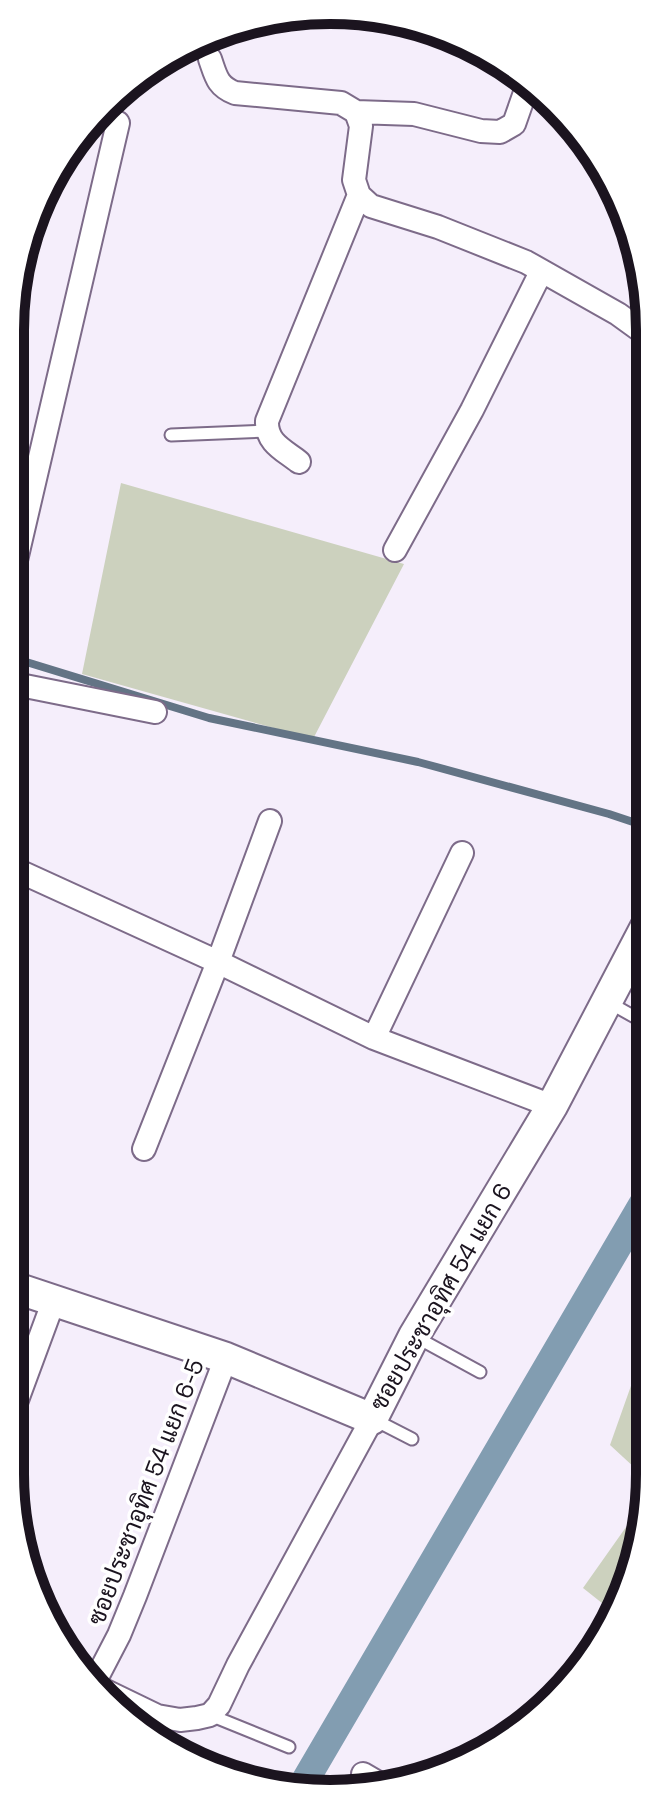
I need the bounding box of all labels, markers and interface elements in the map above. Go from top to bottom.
street label: ซอยประชาอุทิศ 54 แยก 6 [363,1178,519,1416]
street label: ซอยประชาอุทิศ 54 แยก 6-5 [80,1354,212,1630]

